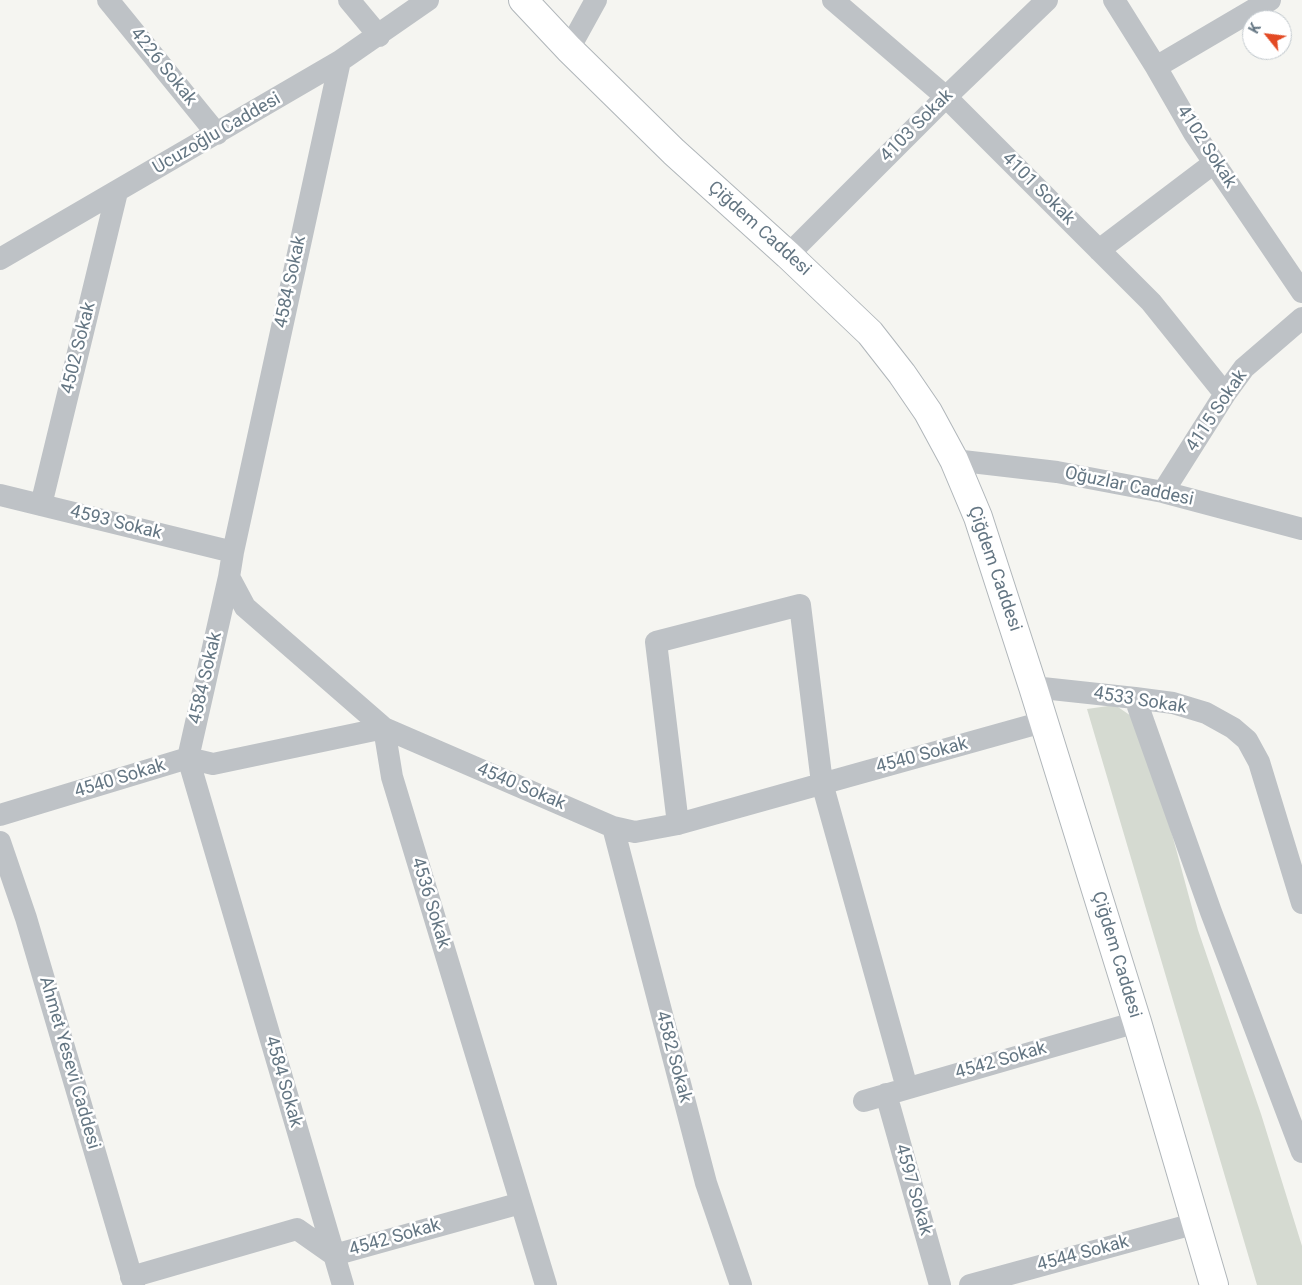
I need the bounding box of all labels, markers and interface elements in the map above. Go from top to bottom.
north arrow [1242,10,1292,60]
text: K [1246,20,1264,36]
street label: 4226 Sokak [125,24,201,110]
street label: 4103 Sokak [876,85,958,167]
street label: Ucuzoğlu Caddesi [149,89,285,179]
street label: 4102 Sokak [1171,102,1241,192]
street label: 4101 Sokak [997,148,1079,230]
street label: Çiğdem Caddesi [703,177,815,281]
street label: 4584 Sokak [271,234,311,330]
street label: 4502 Sokak [57,300,101,396]
street label: 4115 Sokak [1182,366,1252,456]
street label: Oğuzlar Caddesi [1063,463,1195,511]
street label: 4593 Sokak [68,501,164,545]
street label: Çiğdem Caddesi [962,503,1026,635]
street label: 4584 Sokak [185,630,227,726]
street label: 4533 Sokak [1092,683,1188,719]
street label: 4540 Sokak [874,733,970,779]
street label: 4540 Sokak [72,755,168,803]
street label: 4540 Sokak [474,759,568,815]
street label: 4536 Sokak [406,855,454,951]
street label: Çiğdem Caddesi [1086,889,1146,1021]
street label: Ahmet Yesevi Caddesi [34,974,104,1152]
street label: 4582 Sokak [650,1009,696,1105]
street label: 4584 Sokak [260,1034,306,1130]
street label: 4542 Sokak [953,1038,1049,1084]
street label: 4597 Sokak [890,1142,936,1238]
street label: 4542 Sokak [347,1215,443,1261]
street label: 4544 Sokak [1035,1231,1131,1277]

